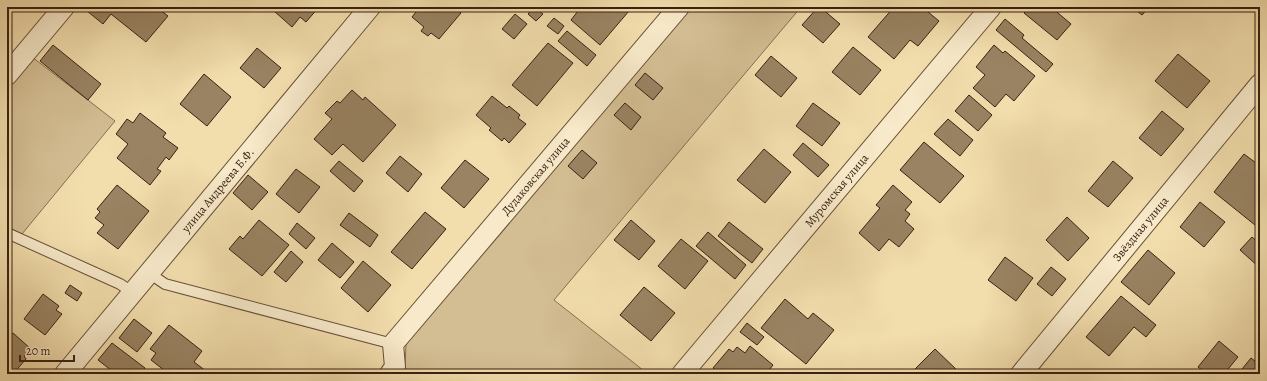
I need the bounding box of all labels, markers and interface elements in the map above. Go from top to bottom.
street label: Дудаковская улица [498,133,574,219]
street label: улица Андреева Б.Ф. [177,145,258,237]
street label: Муромская улица [801,150,872,231]
street label: Звёздная улица [1109,193,1172,265]
scale bar [20,337,74,363]
text: 20 m [26,343,50,359]

